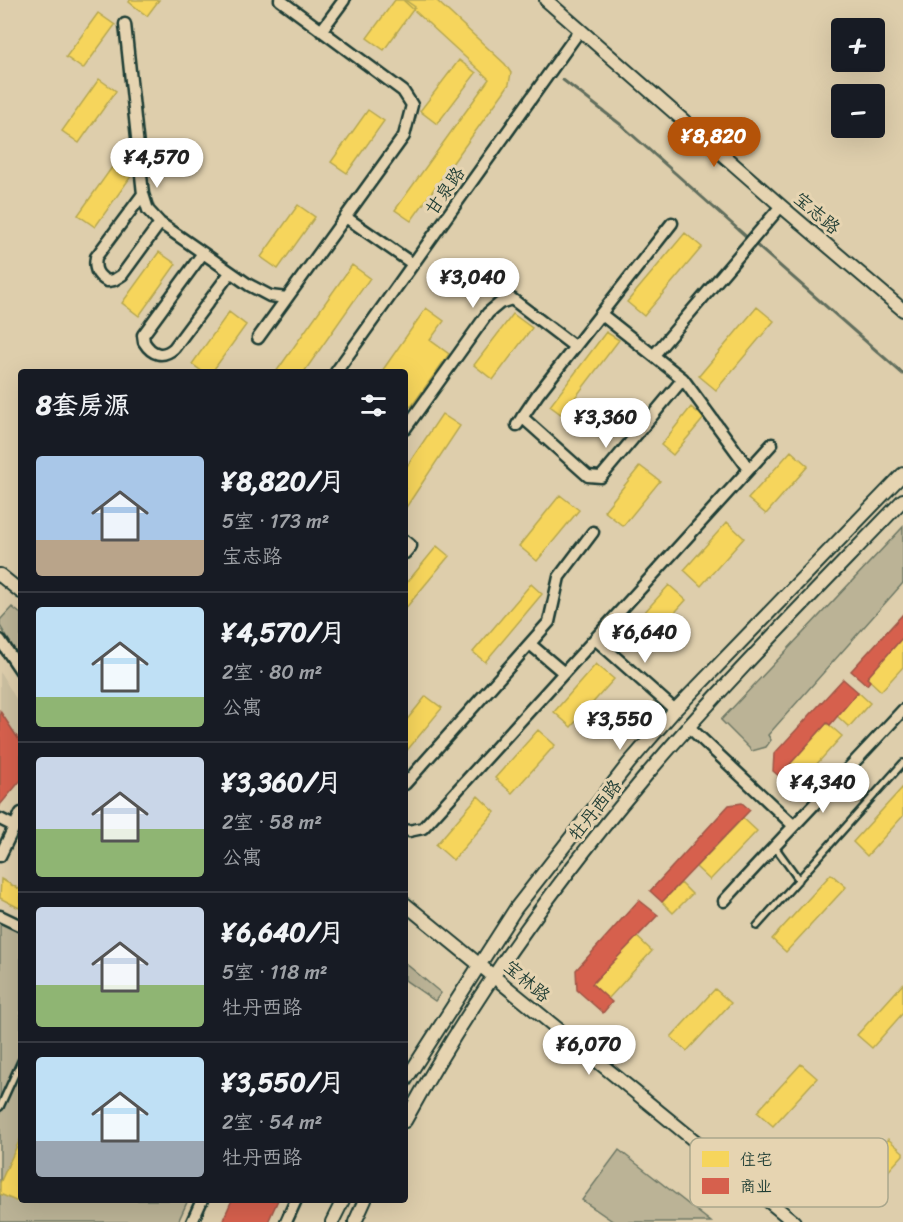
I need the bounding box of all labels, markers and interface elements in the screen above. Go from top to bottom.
map controls [831,18,885,138]
button: + [831,18,885,72]
button: − [831,84,885,138]
pin: ¥8,820 [665,117,763,168]
text: ¥8,820 [682,119,746,154]
pin: ¥4,570 [108,138,206,189]
text: ¥4,570 [124,140,190,175]
street label: 甘泉路 [416,160,474,222]
street label: 宝志路 [786,183,848,243]
pin: ¥3,040 [424,258,522,309]
text: ¥3,040 [440,260,506,295]
text: 8套房源 [36,382,130,428]
icon: filters [357,389,390,422]
pin: ¥3,360 [557,398,655,449]
text: ¥3,360 [575,400,637,435]
text: ¥8,820/月 [222,458,345,504]
icon: home [84,480,156,552]
text: 5室 · 173 m² [222,504,329,539]
text: 宝志路 [222,539,282,574]
text: ¥4,570/月 [222,609,346,655]
pin: ¥6,640 [596,613,694,664]
text: ¥6,640 [613,615,677,650]
icon: home [84,631,156,703]
text: 2室 · 80 m² [222,655,322,690]
text: 公寓 [222,690,262,725]
pin: ¥3,550 [571,700,669,751]
text: ¥3,550 [588,702,652,737]
text: ¥3,360/月 [222,759,342,805]
pin: ¥4,340 [774,763,872,814]
text: ¥4,340 [790,765,856,800]
street label: 牡丹西路 [560,772,630,848]
icon: home [84,781,156,853]
text: 2室 · 58 m² [222,805,322,840]
text: 公寓 [222,840,262,875]
text: ¥6,640/月 [222,909,345,955]
icon: home [84,931,156,1003]
street label: 宝林路 [496,951,558,1011]
text: 5室 · 118 m² [222,955,328,990]
text: 牡丹西路 [222,990,302,1025]
pin: ¥6,070 [540,1025,638,1076]
text: ¥6,070 [557,1027,621,1062]
text: ¥3,550/月 [222,1059,345,1105]
icon: home [84,1081,156,1153]
text: 2室 · 54 m² [222,1105,322,1140]
legend [690,1138,888,1207]
text: 牡丹西路 [222,1140,302,1175]
text: 住宅 [740,1145,772,1174]
text: 商业 [740,1172,772,1201]

